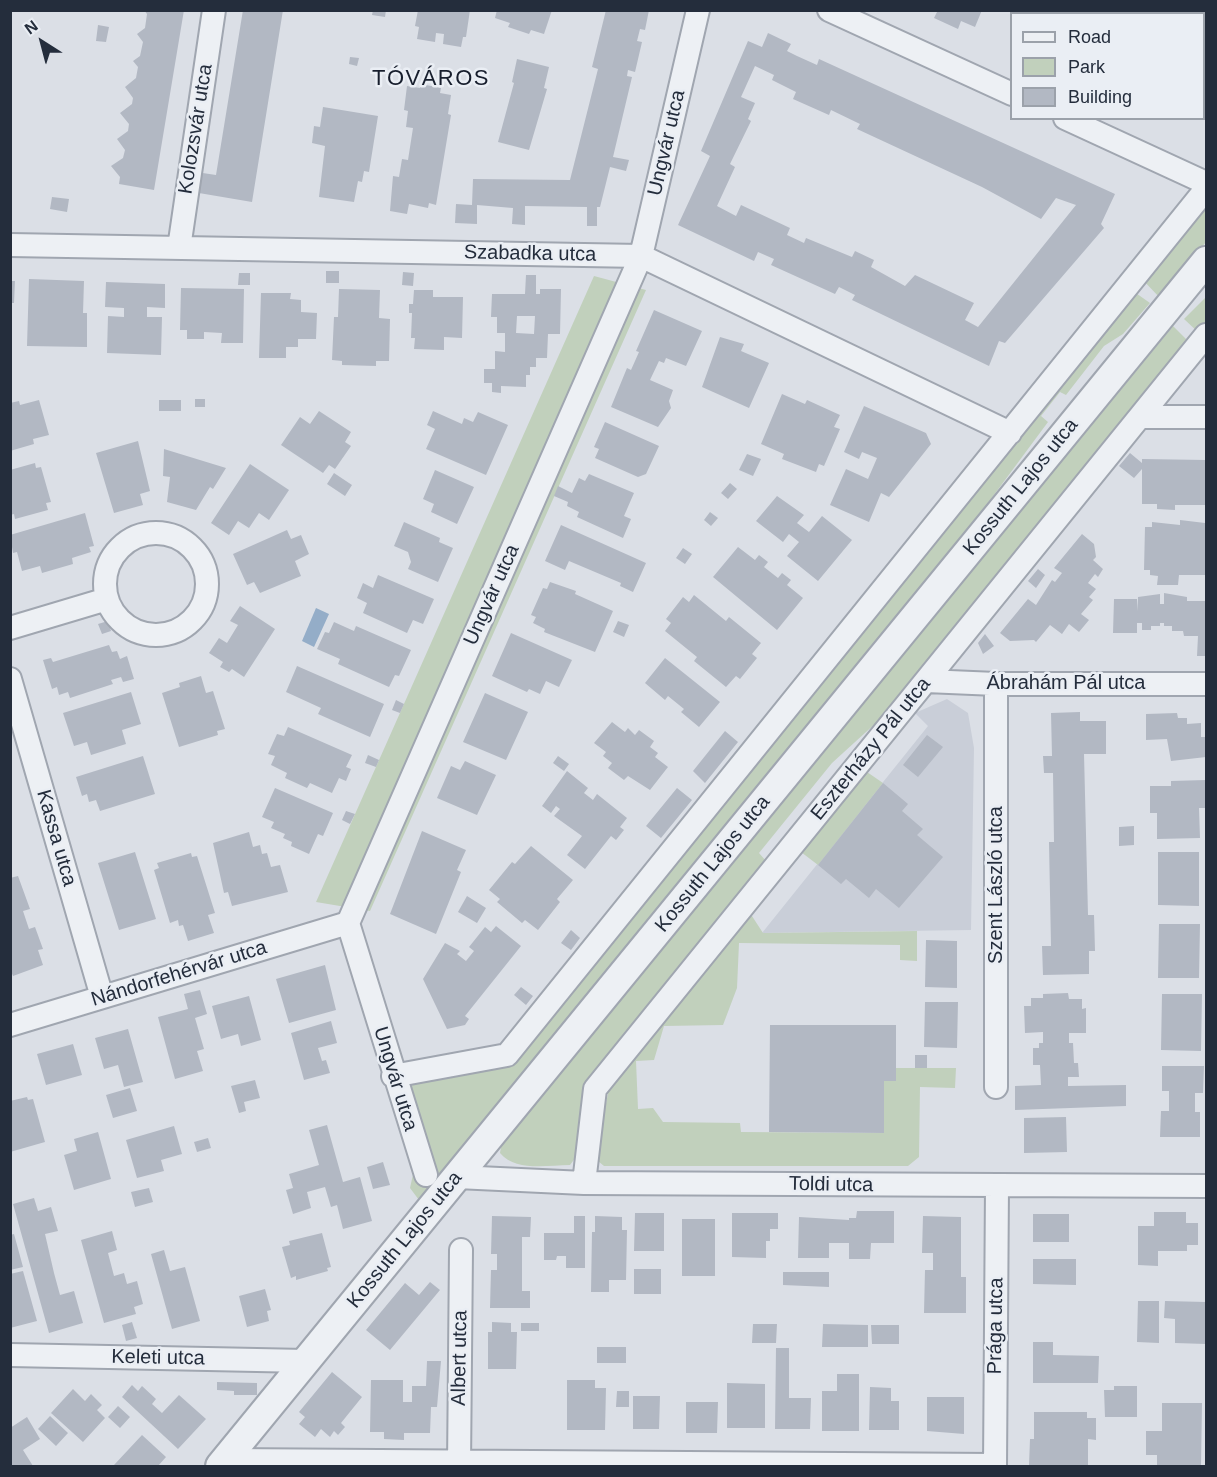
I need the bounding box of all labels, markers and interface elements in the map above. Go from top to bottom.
north arrow [12,12,72,72]
legend [1010,12,1205,120]
text: N [21,17,41,37]
text: Road [1068,27,1111,47]
text: Park [1068,57,1105,77]
street label: Kolozsvár utca [174,62,218,196]
district label: TÓVÁROS [372,66,490,92]
text: Building [1068,87,1132,107]
street label: Ungvár utca [643,88,691,198]
street label: Szabadka utca [464,241,596,267]
street label: Kossuth Lajos utca [958,414,1084,560]
street label: Ungvár utca [459,541,525,649]
street label: Ábrahám Pál utca [987,671,1145,695]
street label: Eszterházy Pál utca [806,673,936,825]
street label: Kassa utca [31,787,81,889]
street label: Kossuth Lajos utca [650,791,776,937]
street label: Szent László utca [984,806,1008,964]
street label: Nándorfehérvár utca [88,936,270,1012]
street label: Ungvár utca [368,1024,422,1134]
street label: Kossuth Lajos utca [342,1167,468,1313]
street label: Toldi utca [789,1172,873,1198]
street label: Prága utca [983,1277,1009,1375]
street label: Albert utca [447,1310,473,1406]
street label: Keleti utca [111,1345,205,1371]

